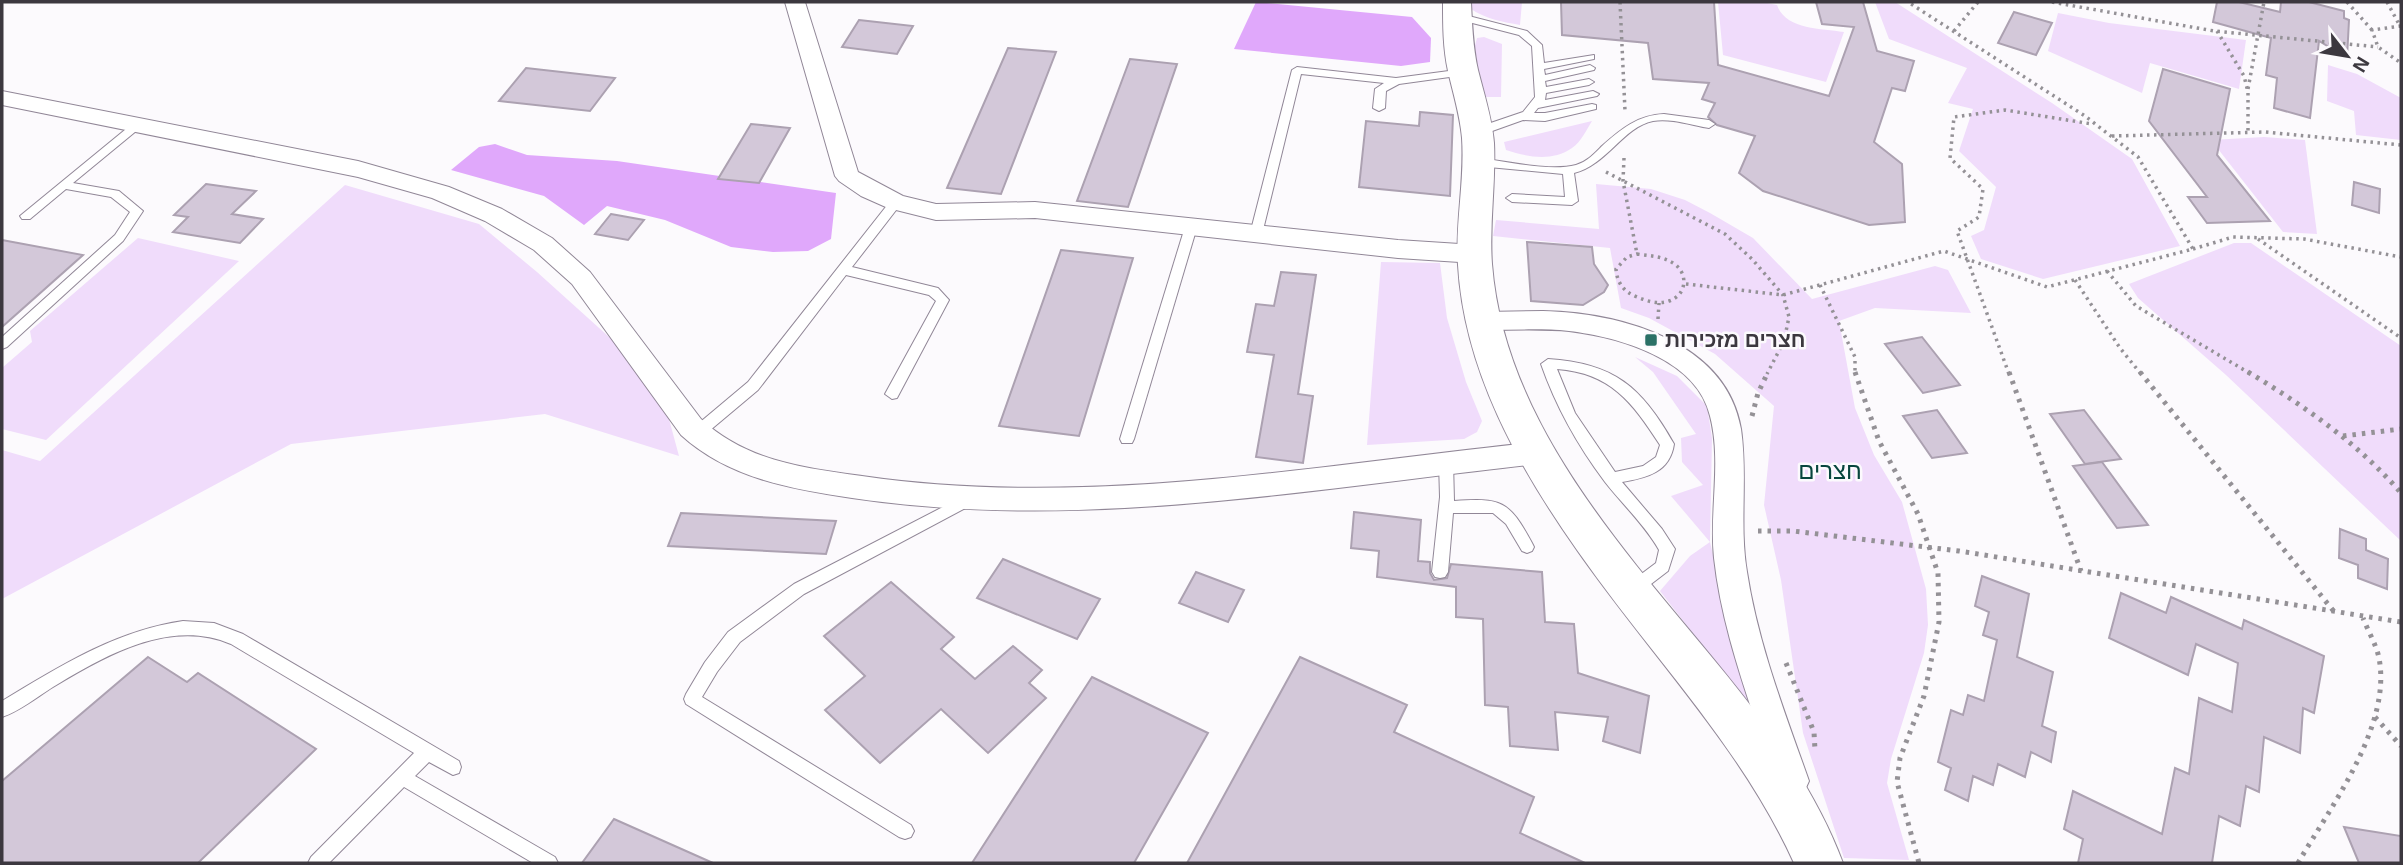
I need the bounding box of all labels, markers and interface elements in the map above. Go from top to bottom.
north arrow [2312,21,2382,91]
text: N [2349,53,2374,76]
place label: חצרים מזכירות [1665,328,1805,351]
marker: חצרים מזכירות [1643,332,1659,348]
district label: חצרים [1798,457,1862,484]

